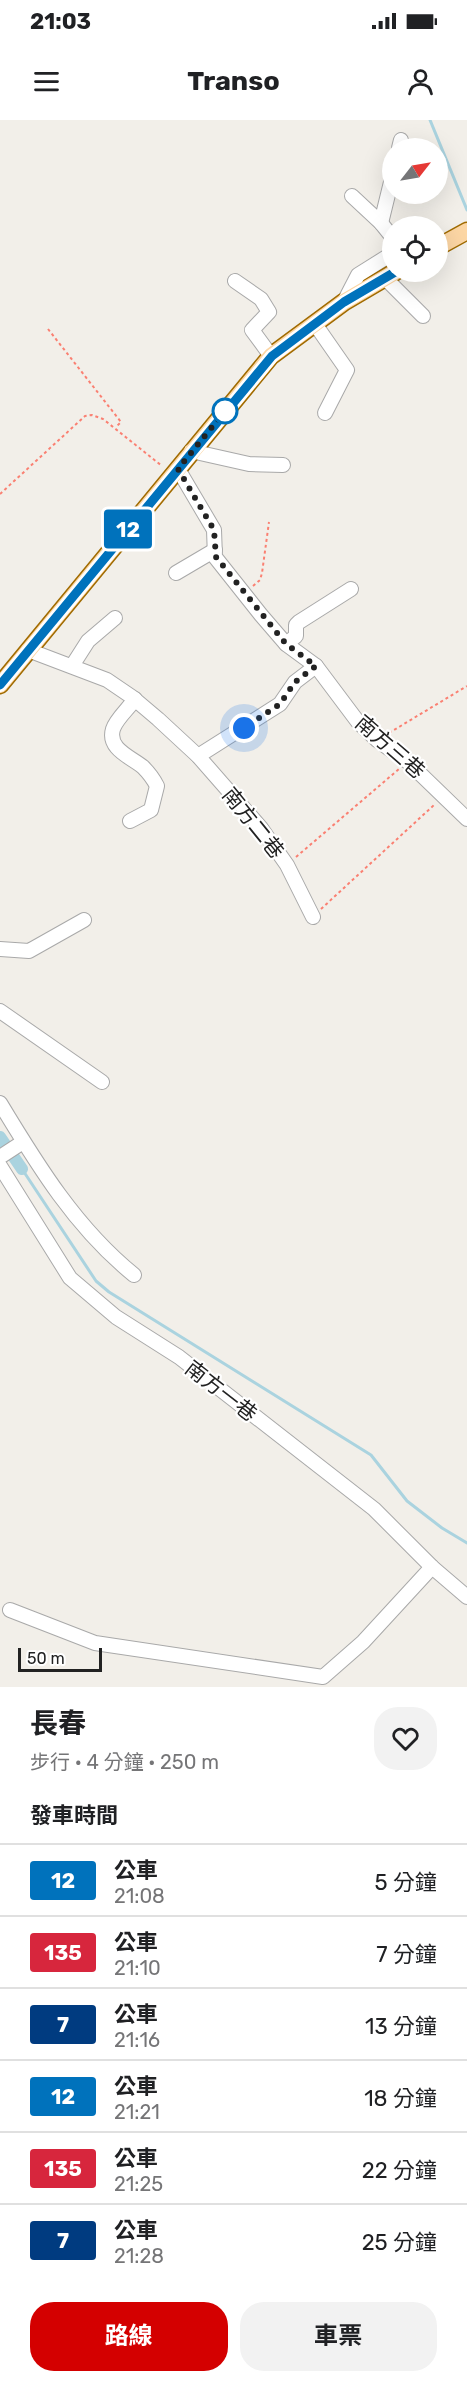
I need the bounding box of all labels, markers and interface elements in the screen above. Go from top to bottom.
text: 21:03 [30,8,91,35]
icon: menu [30,65,63,98]
text: Transo [187,65,280,97]
icon: person [404,65,437,98]
north arrow [382,138,448,204]
map controls [382,138,448,282]
button: locate [382,216,448,282]
unlabelled marker [212,398,238,424]
line badge: 12 [101,510,155,548]
text: 12 [116,517,140,542]
street label: 南方三巷 [350,710,430,784]
your location [229,713,259,743]
street label: 南方二巷 [217,782,290,863]
street label: 南方一巷 [181,1355,262,1426]
scale bar [18,1645,102,1672]
text: 50 m [27,1649,65,1668]
text: 長春 [30,1707,86,1740]
button: heart [374,1707,437,1770]
text: 步行 · 4 分鐘 · 250 m [30,1750,219,1774]
text: 發車時間 [30,1802,118,1829]
text: 公車 [114,1857,158,1884]
text: 12 [51,1868,75,1893]
text: 5 分鐘 [375,1869,437,1896]
text: 21:08 [114,1884,165,1908]
text: 公車 [114,1929,158,1956]
text: 135 [44,1940,82,1965]
text: 7 分鐘 [376,1941,437,1968]
text: 21:10 [114,1956,161,1980]
text: 公車 [114,2001,158,2028]
text: 7 [57,2012,69,2037]
text: 13 分鐘 [365,2013,437,2040]
text: 21:16 [114,2028,160,2052]
text: 公車 [114,2073,158,2100]
text: 12 [51,2084,75,2109]
text: 18 分鐘 [364,2085,437,2112]
text: 21:21 [114,2100,160,2124]
text: 公車 [114,2145,158,2172]
text: 135 [44,2156,82,2181]
text: 22 分鐘 [362,2157,437,2184]
text: 21:25 [114,2172,163,2196]
text: 公車 [114,2217,158,2244]
text: 7 [57,2228,69,2253]
text: 25 分鐘 [362,2229,437,2256]
text: 21:28 [114,2244,164,2268]
button: 路線 [30,2302,228,2371]
button: 車票 [240,2302,437,2371]

